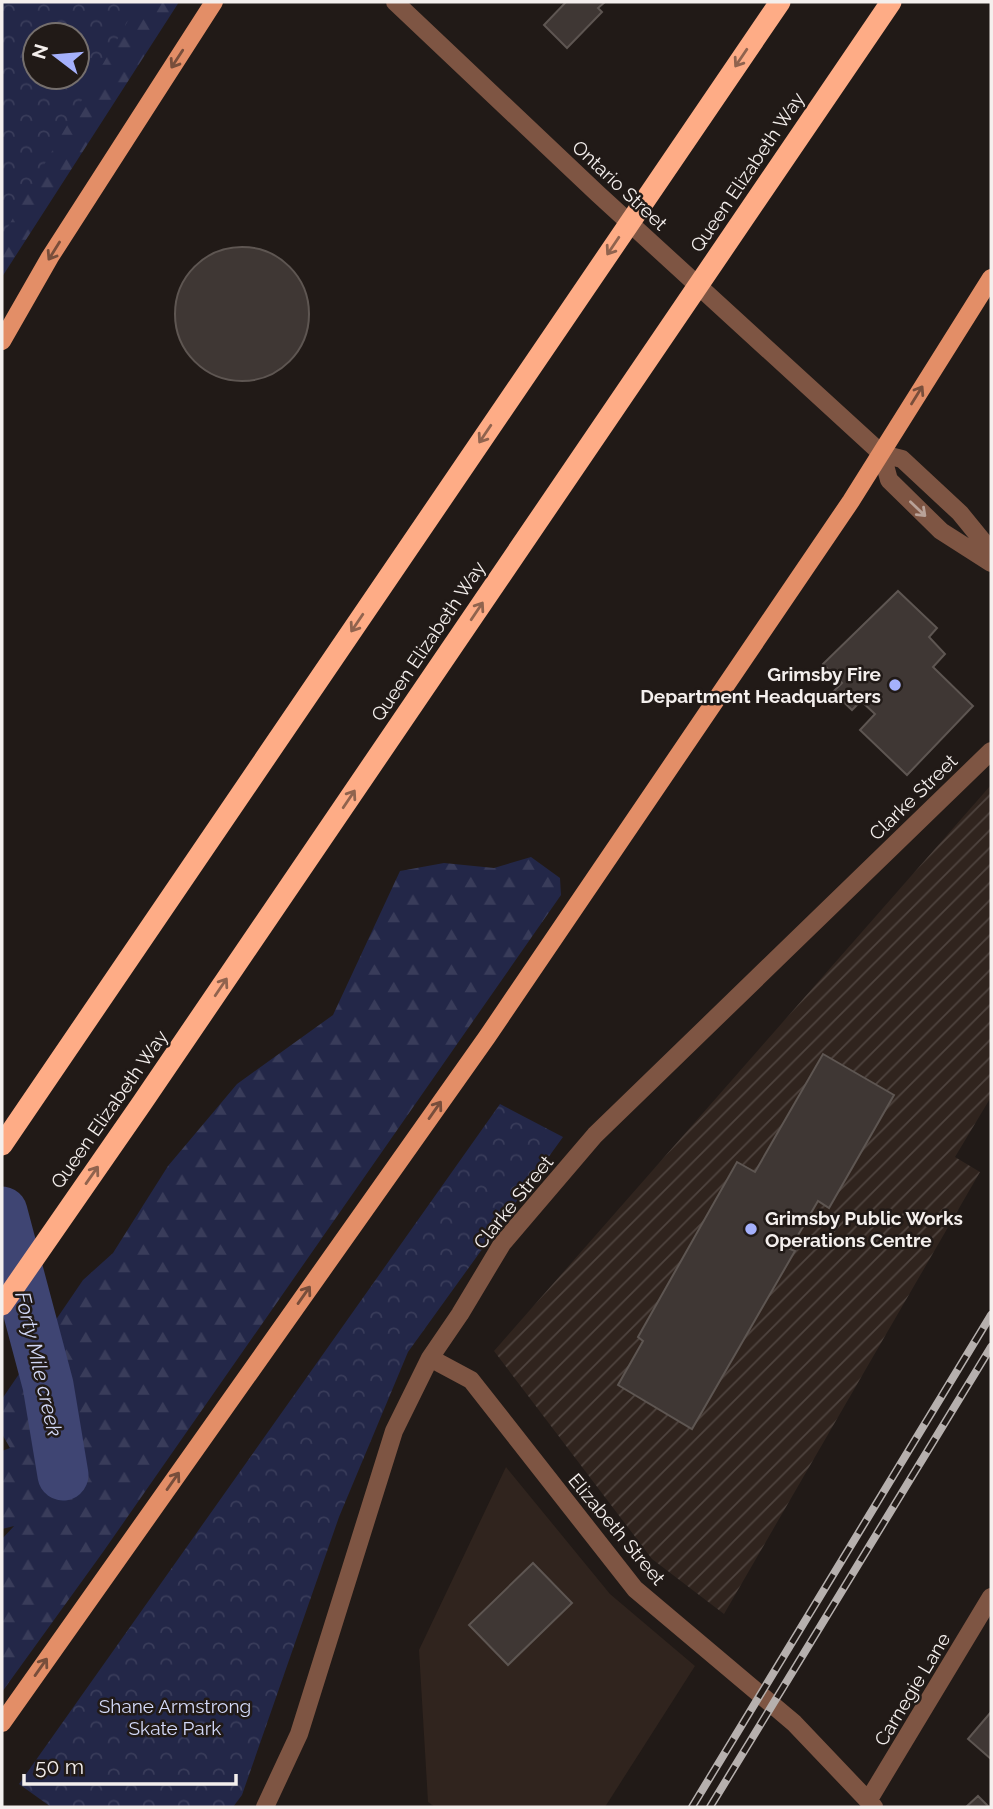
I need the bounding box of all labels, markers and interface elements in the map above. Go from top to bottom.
north arrow [21,21,91,91]
text: N [27,41,52,61]
one-way arrow [734,48,748,67]
one-way arrow [170,49,185,68]
street label: Queen Elizabeth Way [685,88,809,256]
street label: Ontario Street [568,136,672,235]
one-way arrow [606,236,620,255]
one-way arrow [47,240,61,260]
one-way arrow [910,386,924,406]
one-way arrow [478,424,492,444]
one-way arrow [909,500,926,517]
street label: Queen Elizabeth Way [366,557,490,725]
one-way arrow [469,602,484,621]
one-way arrow [350,612,364,632]
place label: Grimsby Fire Department Headquarters [640,663,881,707]
marker: Grimsby Fire Department Headquarters [887,677,903,693]
street label: Clarke Street [865,749,962,844]
one-way arrow [341,790,356,809]
one-way arrow [214,978,228,997]
street label: Queen Elizabeth Way [46,1026,172,1192]
one-way arrow [428,1101,443,1120]
street label: Clarke Street [469,1151,558,1253]
one-way arrow [85,1166,99,1185]
place label: Grimsby Public Works Operations Centre [765,1207,963,1251]
marker: Grimsby Public Works Operations Centre [743,1221,759,1237]
one-way arrow [297,1286,311,1305]
water label: Forty Mile creek [10,1289,68,1439]
street label: Elizabeth Street [564,1469,670,1590]
one-way arrow [166,1472,180,1491]
street label: Carnegie Lane [870,1629,954,1749]
one-way arrow [34,1658,48,1677]
park label: Shane Armstrong Skate Park [99,1695,251,1739]
scale bar [24,1742,236,1786]
text: 50 m [35,1754,84,1779]

